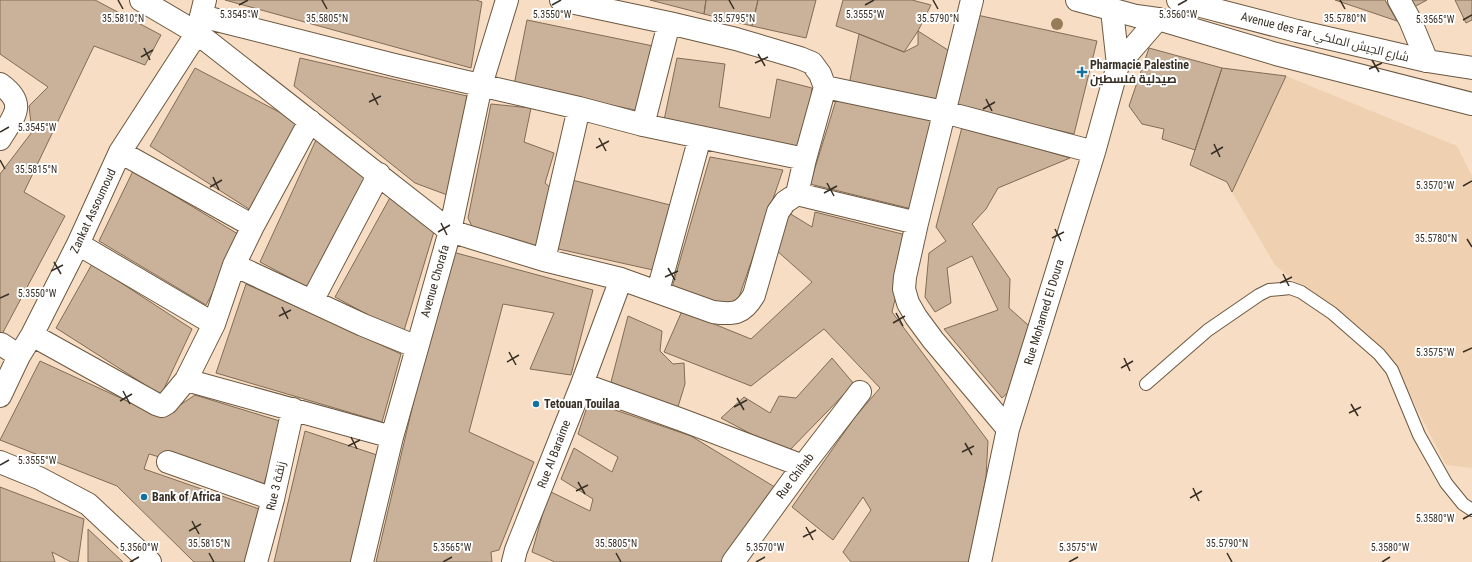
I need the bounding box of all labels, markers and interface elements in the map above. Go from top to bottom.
text: 5.3545°W [220,9,259,20]
text: 5.3550°W [533,9,572,20]
text: 5.3555°W [846,9,885,20]
text: 5.3560°W [1159,9,1198,20]
street label: Avenue des Far شارع الجيش الملكي [1239,9,1411,68]
text: 35.5810°N [102,13,144,24]
text: 35.5805°N [306,13,348,24]
text: 35.5795°N [713,13,755,24]
text: 35.5790°N [917,13,959,24]
text: 35.5780°N [1324,13,1366,24]
text: 5.3565°W [1416,14,1455,25]
place label: Pharmacie Palestine صيدلية فلسطين [1090,58,1189,87]
marker: Pharmacie Palestine صيدلية فلسطين [1077,67,1087,77]
text: 5.3545°W [18,122,57,133]
text: 35.5815°N [15,164,57,175]
street label: Zankat Assoumoud [67,166,119,256]
text: 5.3570°W [1416,180,1455,191]
text: 35.5780°N [1415,233,1457,244]
street label: Avenue Chorafa [418,243,452,319]
street label: Rue Mohamed El Doura [1021,257,1067,367]
text: 5.3550°W [18,288,57,299]
text: 5.3575°W [1416,347,1455,358]
place label: Tetouan Touilaa [544,397,620,411]
marker: Tetouan Touilaa [531,399,541,409]
street label: Rue Al Baraime [535,418,574,490]
street label: Rue Chihab [773,450,817,502]
text: 5.3555°W [18,455,57,466]
street label: Rue 3 زنقة [264,460,288,512]
place label: Bank of Africa [152,490,221,504]
marker: Bank of Africa [139,492,149,502]
text: 5.3580°W [1416,513,1455,524]
text: 35.5815°N [188,538,230,549]
text: 35.5805°N [595,538,637,549]
text: 35.5790°N [1206,538,1248,549]
text: 5.3560°W [120,542,159,553]
text: 5.3565°W [433,542,472,553]
text: 5.3570°W [746,542,785,553]
text: 5.3575°W [1059,542,1098,553]
text: 5.3580°W [1371,542,1410,553]

